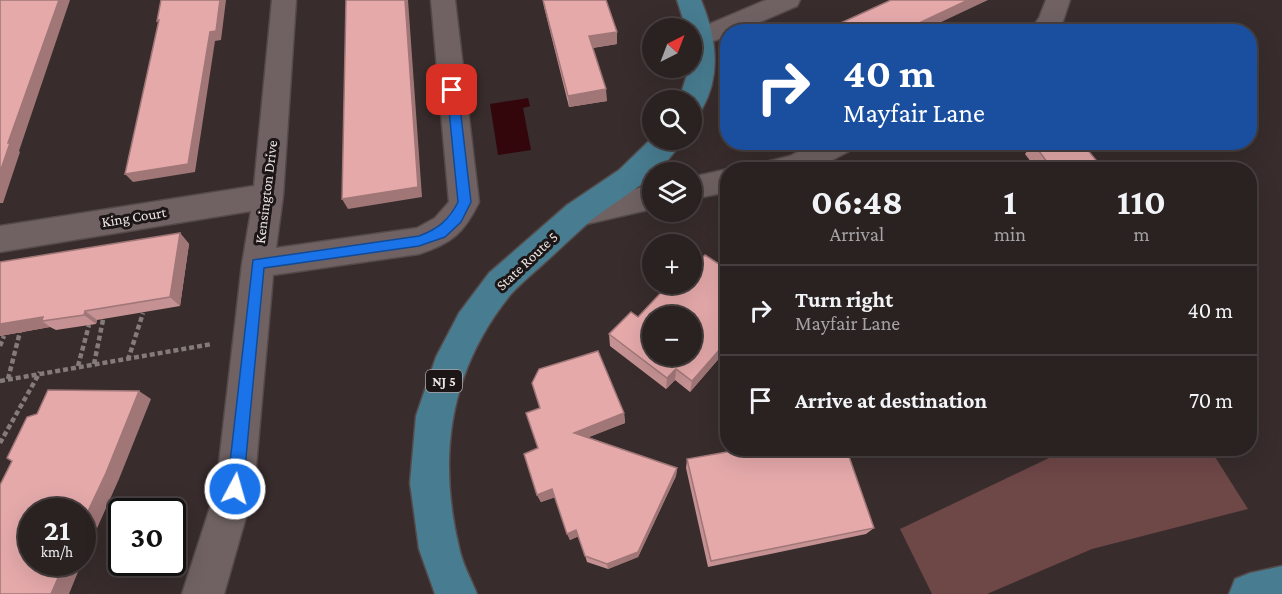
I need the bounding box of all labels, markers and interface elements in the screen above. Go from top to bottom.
north arrow [642,18,702,78]
map controls [642,18,702,366]
icon: right [744,48,822,126]
text: 40 m [843,49,935,96]
pin [426,64,477,115]
icon: arrive [435,73,468,106]
button: search [642,90,702,150]
text: Mayfair Lane [843,98,985,128]
street label: Kensington Drive [252,139,281,245]
button: layers [642,162,702,222]
text: 06:48 [811,182,903,222]
text: 1 [1003,182,1017,222]
text: 110 [1117,182,1166,222]
street label: King Court [101,204,169,231]
text: Arrival [830,223,884,245]
text: min [994,223,1026,245]
text: m [1133,223,1150,245]
street label: State Route 5 [493,229,561,293]
button: + [642,234,702,294]
text: Turn right [795,287,893,312]
icon: right [744,294,777,327]
text: 40 m [1188,298,1233,323]
button: − [642,306,702,366]
text: Mayfair Lane [795,312,900,334]
road number: NJ 5 [426,370,462,392]
icon: arrive [744,384,777,417]
text: Arrive at destination [795,388,987,413]
text: 70 m [1189,388,1233,413]
position arrow [203,457,267,521]
speed limit sign: 30 [108,498,186,576]
text: 21 [44,513,70,546]
text: km/h [41,544,73,560]

